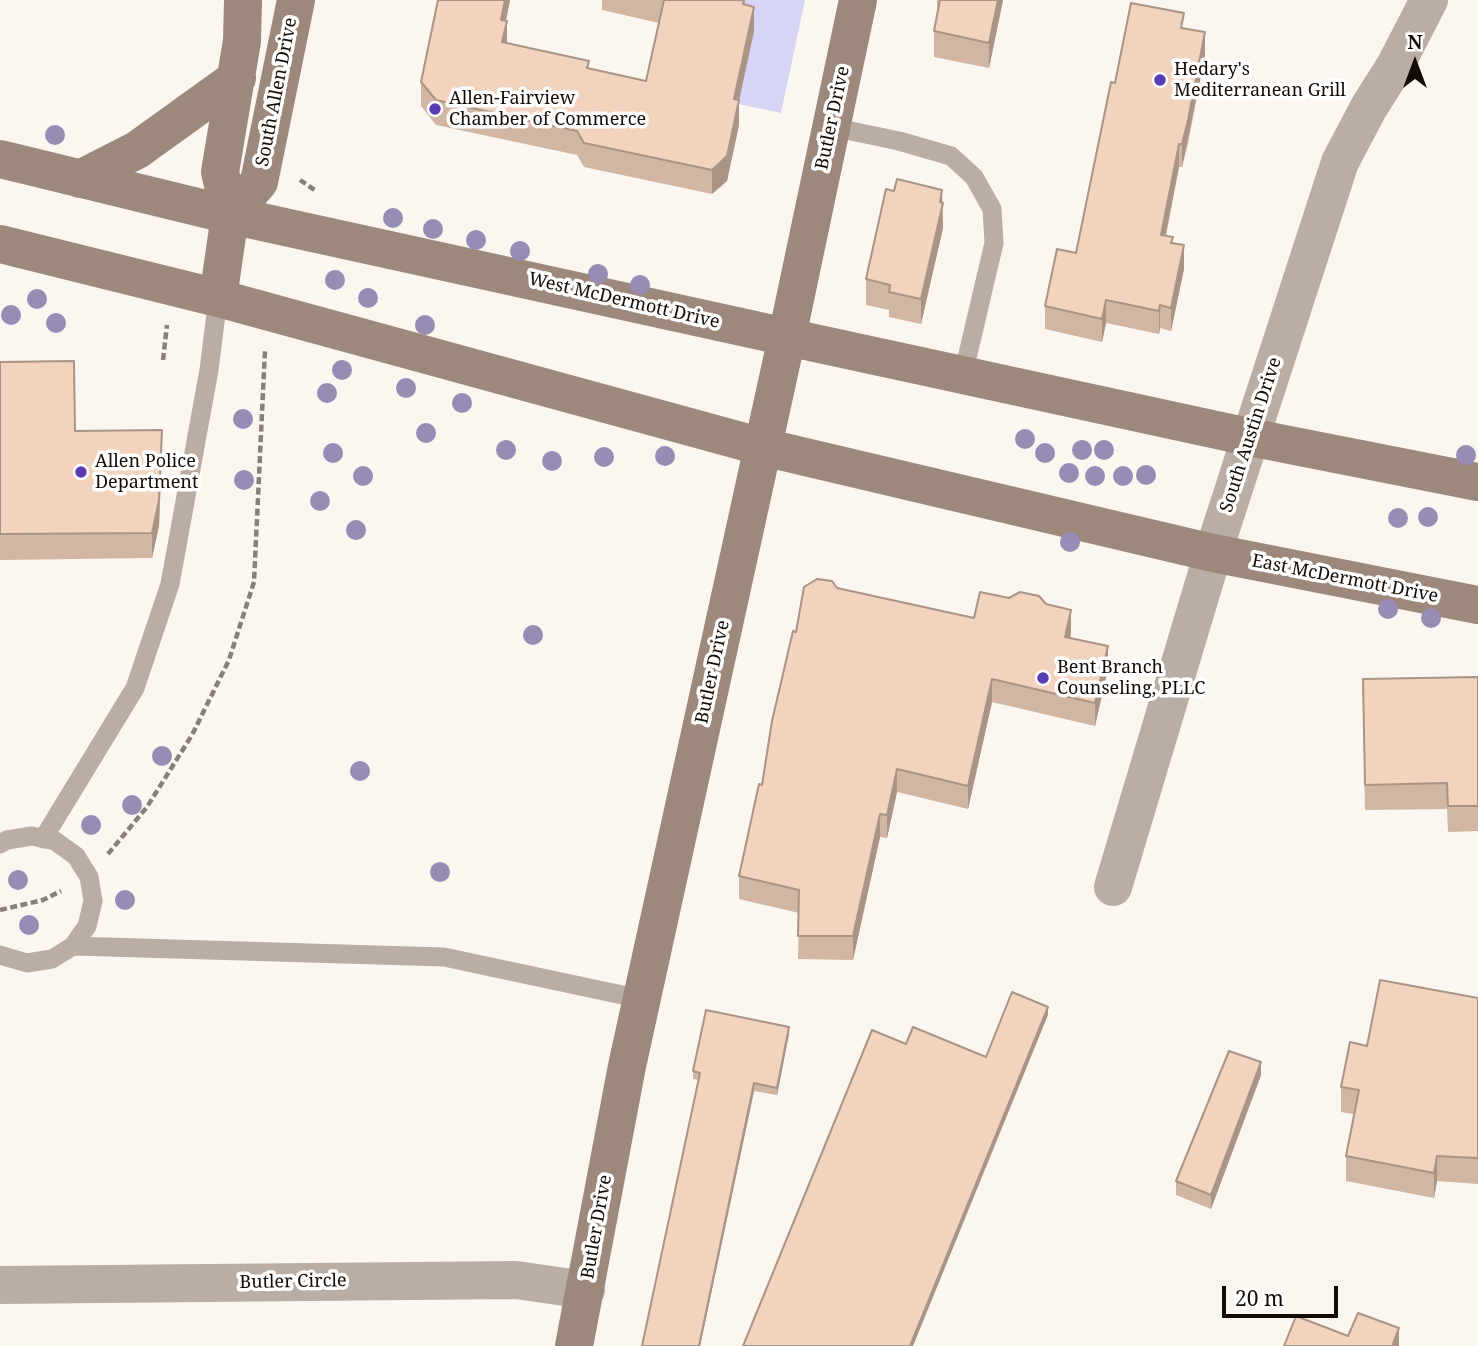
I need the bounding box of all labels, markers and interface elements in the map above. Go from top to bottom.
street label: South Allen Drive [252,16,302,168]
north arrow [1380,28,1450,98]
text: N [1408,29,1422,55]
place label: Hedary's Mediterranean Grill [1174,59,1346,102]
street label: Butler Drive [811,64,855,172]
marker: Hedary's Mediterranean Grill [1152,72,1168,88]
place label: Allen-Fairview Chamber of Commerce [449,88,646,130]
marker: Allen-Fairview Chamber of Commerce [427,101,443,117]
street label: West McDermott Drive [526,268,722,334]
street label: South Austin Drive [1216,355,1286,515]
place label: Allen Police Department [95,451,198,494]
marker: Allen Police Department [73,464,89,480]
street label: East McDermott Drive [1250,550,1440,608]
street label: Butler Drive [691,618,735,726]
place label: Bent Branch Counseling, PLLC [1057,657,1205,700]
marker: Bent Branch Counseling, PLLC [1035,670,1051,686]
street label: Butler Drive [577,1173,617,1281]
street label: Butler Circle [239,1270,347,1294]
scale bar [1226,1272,1342,1316]
text: 20 m [1235,1284,1284,1312]

